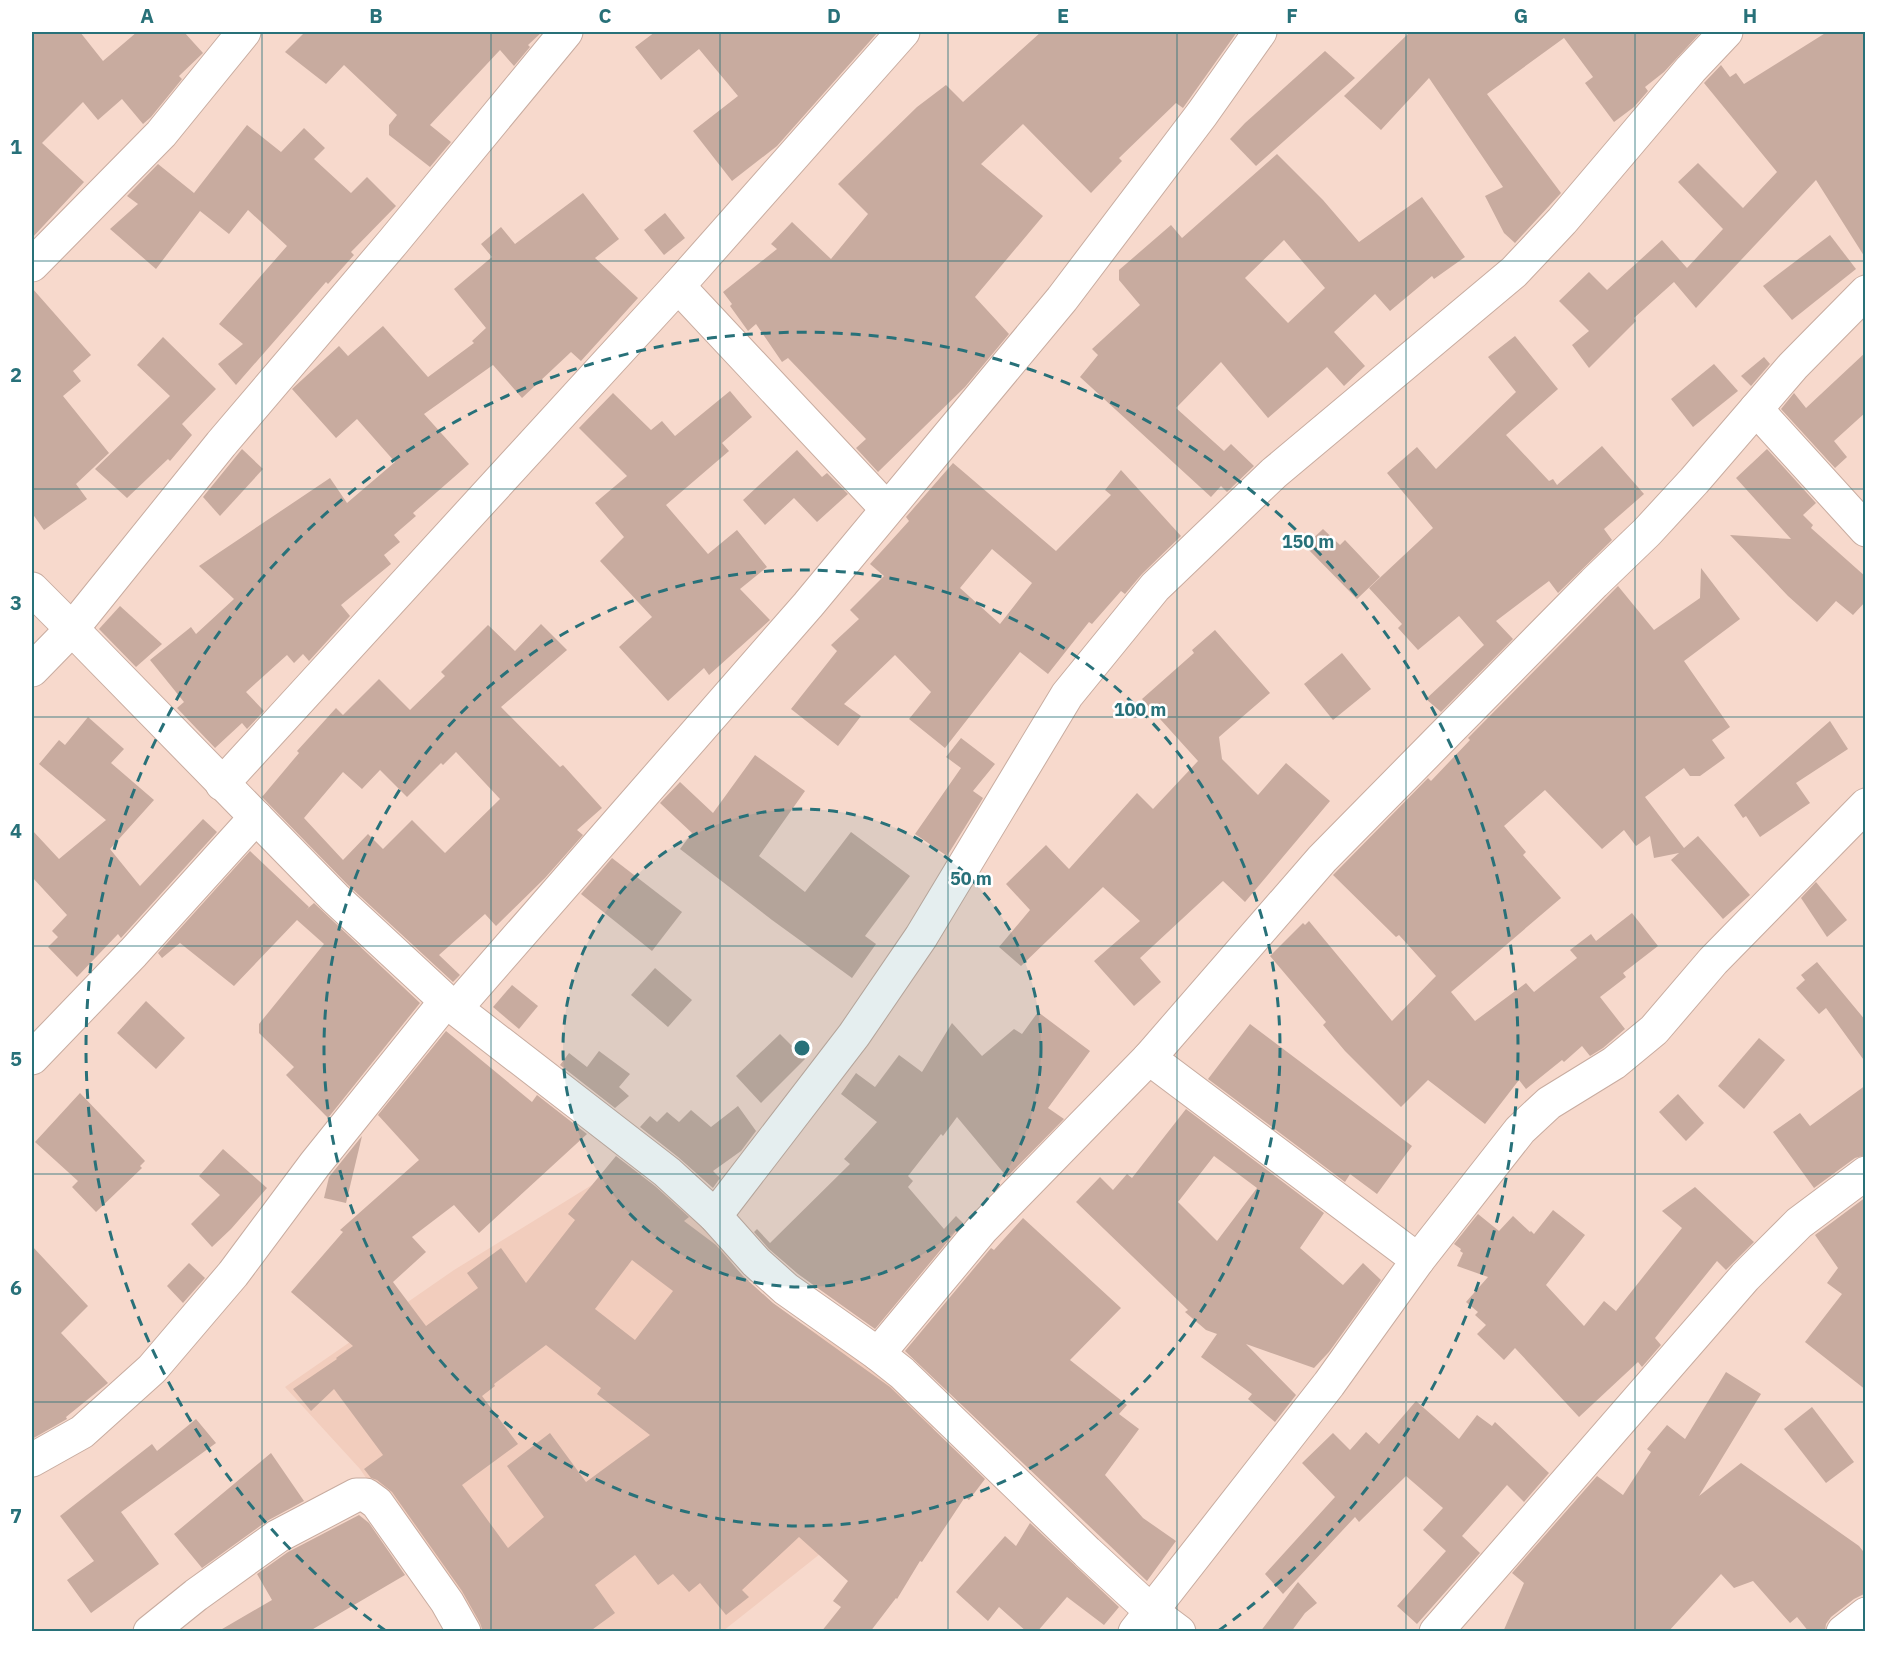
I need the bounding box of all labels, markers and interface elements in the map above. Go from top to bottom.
text: A [140,2,154,29]
text: B [369,2,383,29]
text: C [598,2,612,29]
text: D [827,2,841,29]
text: E [1057,2,1069,29]
text: F [1286,2,1298,29]
text: G [1514,2,1528,29]
text: H [1743,2,1757,29]
text: 1 [10,133,22,160]
text: 2 [10,361,22,388]
text: 150 m [1282,530,1334,553]
text: 3 [10,589,22,616]
text: 100 m [1114,698,1166,721]
text: 4 [10,817,22,844]
text: 50 m [950,867,992,890]
centre of rings [792,1038,812,1058]
text: 5 [10,1045,22,1072]
text: 6 [10,1274,22,1301]
text: 7 [10,1502,22,1529]

